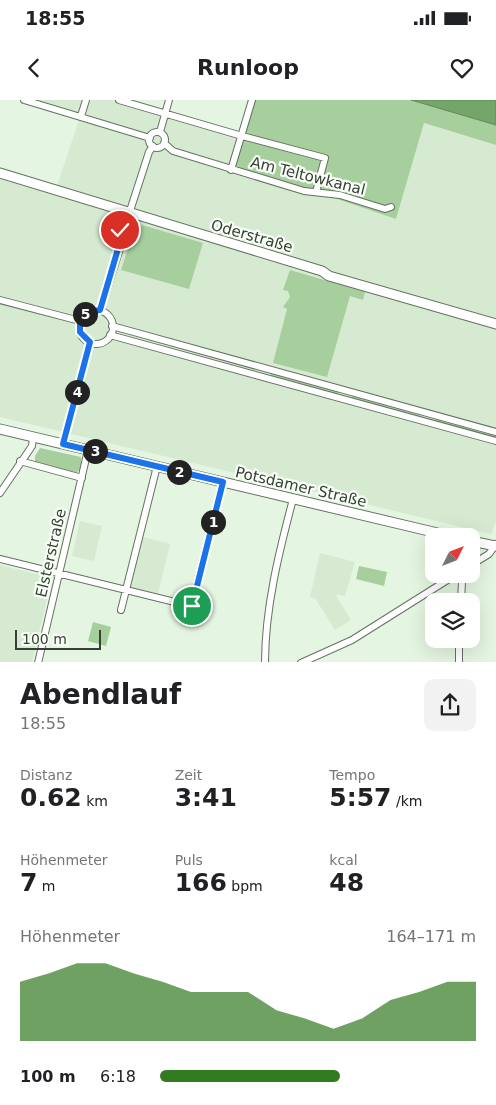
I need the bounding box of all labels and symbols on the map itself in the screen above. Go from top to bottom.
street label: Am Teltowkanal [249,153,367,199]
pin [99,209,141,251]
street label: Oderstraße [209,216,295,256]
pin: 5 [72,302,98,326]
pin: 4 [64,380,90,404]
pin: 3 [82,438,108,464]
pin: 2 [166,460,192,484]
street label: Potsdamer Straße [234,463,368,511]
street label: Elsterstraße [32,507,70,599]
pin: 1 [200,510,226,534]
north arrow [425,528,480,582]
pin [171,585,213,627]
scale bar [15,628,101,651]

